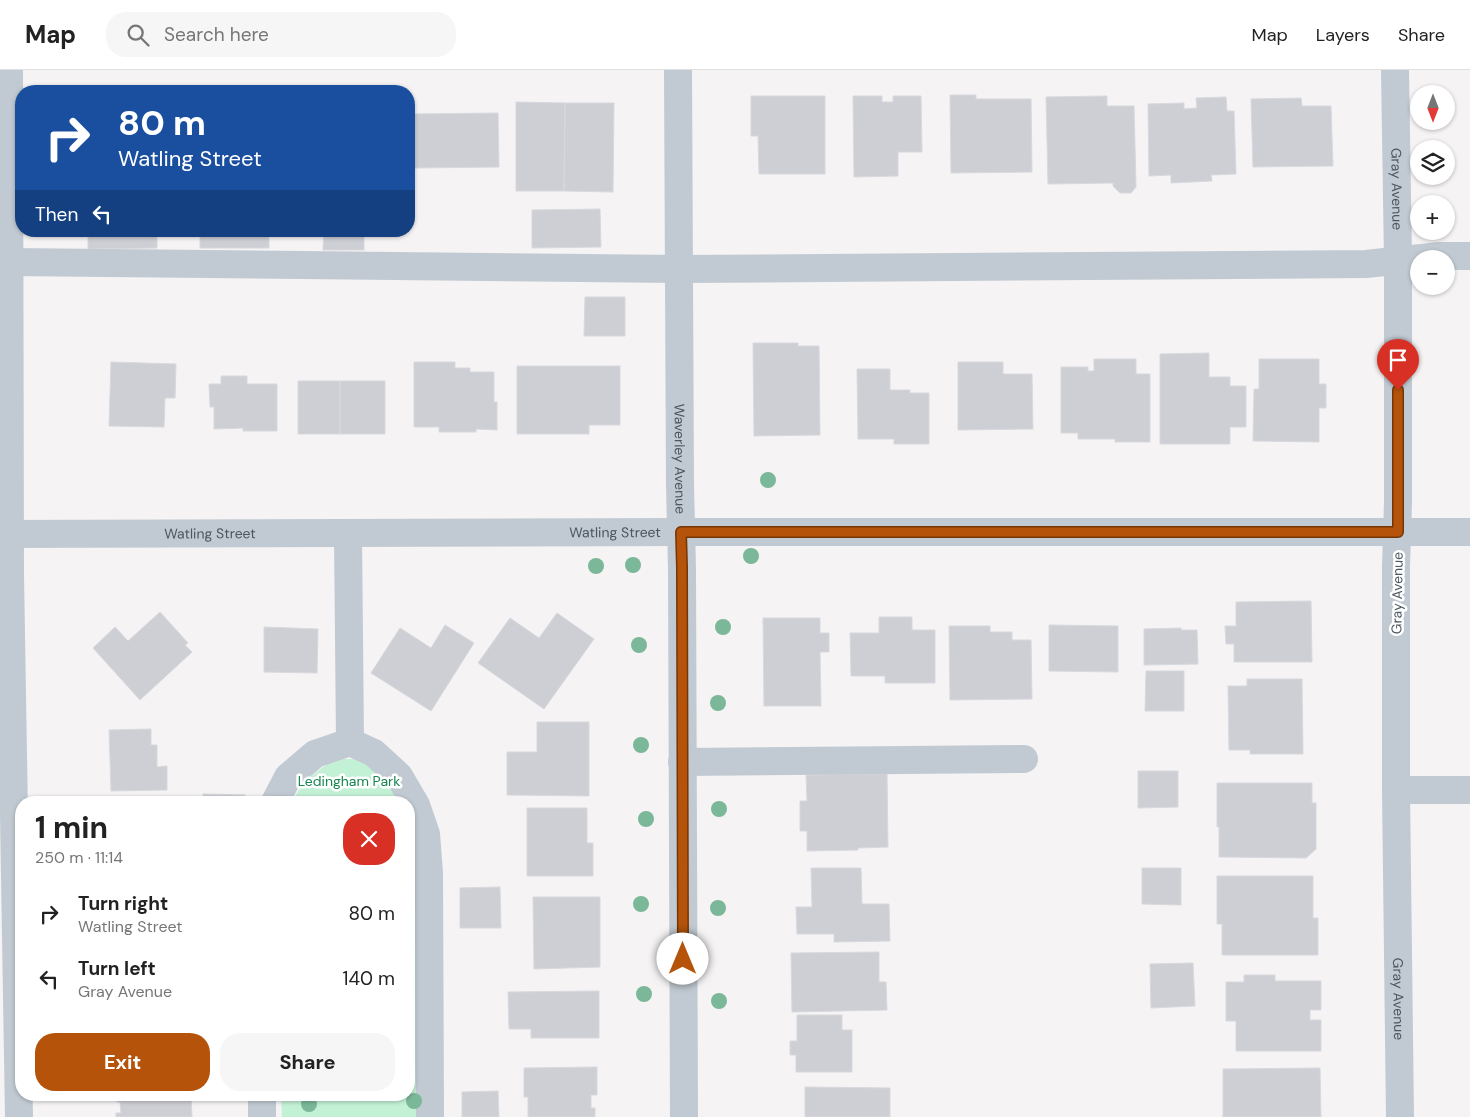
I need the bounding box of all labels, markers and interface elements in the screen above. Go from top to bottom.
search box [106,12,456,57]
text: Map [25,19,76,50]
icon: search [124,21,152,49]
text: Search here [164,22,269,47]
text: Map [1252,23,1288,47]
text: Layers [1316,23,1370,47]
text: Share [1398,23,1445,47]
north arrow [1410,85,1455,130]
map controls [1410,85,1455,295]
text: 80 m [118,100,206,146]
icon: right [35,105,100,170]
button: layers [1410,140,1455,185]
text: Watling Street [118,144,262,173]
street label: Gray Avenue [1387,148,1407,230]
button: + [1410,195,1455,240]
icon: left [88,200,116,228]
text: Then [35,202,78,227]
button: − [1410,250,1455,295]
pin [1377,339,1419,390]
icon: arrive [1384,346,1412,374]
street label: Waverley Avenue [671,404,690,514]
street label: Watling Street [569,523,661,541]
street label: Watling Street [164,524,256,543]
street label: Gray Avenue [1387,552,1407,634]
park label: Ledingham Park [298,772,400,790]
text: 1 min [35,808,108,847]
button: close [343,813,395,865]
text: 250 m · 11:14 [35,847,123,868]
text: Turn right [78,891,168,916]
icon: right [35,900,63,928]
text: 80 m [348,901,395,926]
text: Watling Street [78,916,183,937]
position arrow [656,932,708,984]
text: Turn left [78,956,156,981]
street label: Gray Avenue [1389,958,1408,1040]
icon: left [35,965,63,993]
text: 140 m [343,966,395,991]
text: Gray Avenue [78,981,172,1002]
button: Exit [35,1033,210,1091]
button: Share [220,1033,395,1091]

